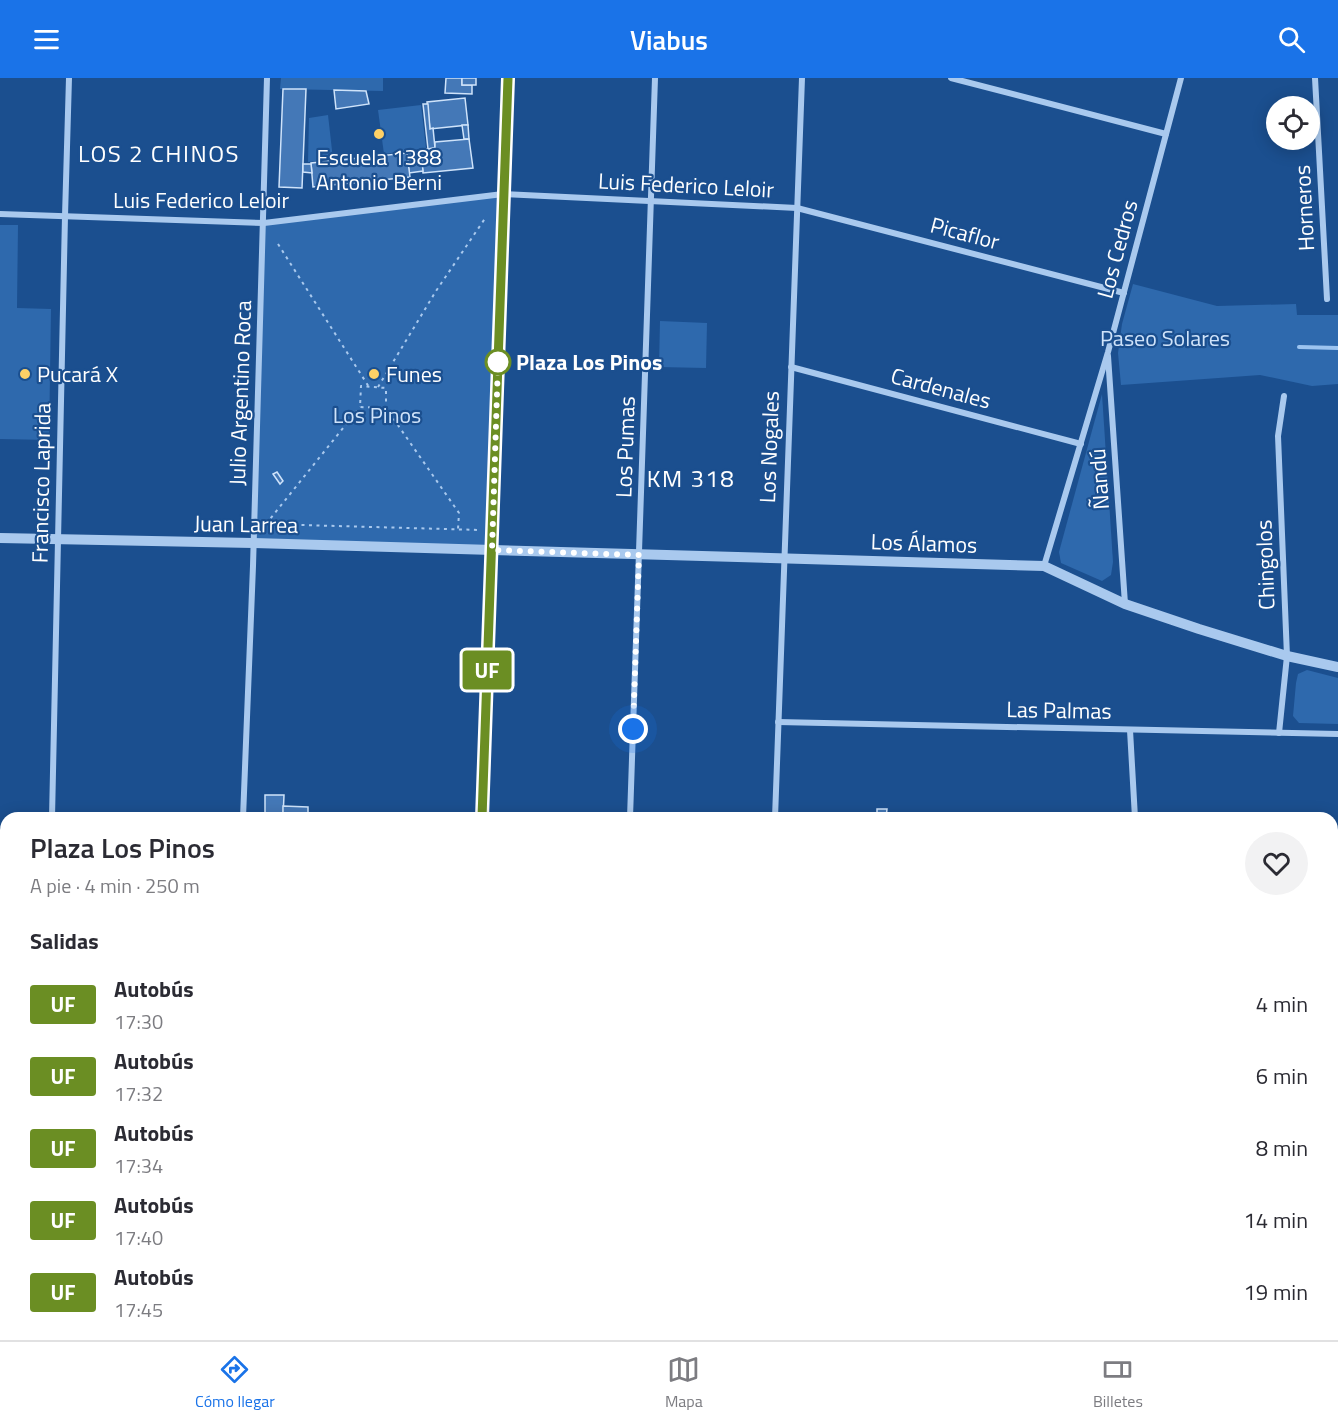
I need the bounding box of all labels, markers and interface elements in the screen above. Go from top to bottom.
text: Viabus [630,19,708,60]
icon: menu [30,23,63,56]
icon: search [1275,23,1308,56]
map controls [1266,96,1320,150]
button: locate [1266,96,1320,150]
marker: Escuela 1388 Antonio Berni [372,127,386,141]
district label: LOS 2 CHINOS [78,135,240,171]
place label: Escuela 1388 Antonio Berni [316,140,442,199]
street label: Luis Federico Leloir [597,163,775,207]
street label: Horneros [1285,164,1323,252]
street label: Luis Federico Leloir [113,183,289,217]
street label: Los Cedros [1088,196,1146,302]
street label: Picaflor [927,208,1004,259]
street label: Julio Argentino Roca [220,300,260,486]
park label: Paseo Solares [1100,321,1230,355]
place label: Plaza Los Pinos [516,345,662,379]
marker: Plaza Los Pinos [485,349,511,375]
place label: Pucará X [37,357,118,391]
place label: Funes [386,357,442,391]
street label: Cardenales [887,358,995,418]
marker: Pucará X [18,367,32,381]
marker: Funes [367,367,381,381]
street label: Los Nogales [750,390,788,504]
street label: Los Pumas [606,396,644,498]
park label: Los Pinos [333,398,421,432]
street label: Francisco Laprida [23,403,59,563]
street label: Ñandú [1080,447,1118,511]
district label: KM 318 [647,460,735,496]
street label: Juan Larrea [194,506,298,542]
street label: Chingolos [1246,519,1284,611]
street label: Los Álamos [870,524,978,562]
line badge: UF [460,650,514,690]
text: UF [475,654,499,686]
street label: Las Palmas [1006,692,1112,728]
your location [618,714,648,744]
text: Plaza Los Pinos [30,826,215,869]
button: heart [1245,832,1308,895]
text: A pie · 4 min · 250 m [30,870,200,901]
text: Salidas [30,924,99,958]
text: Autobús [114,972,194,1006]
text: 4 min [1256,987,1308,1021]
text: UF [51,988,75,1020]
text: 17:30 [114,1006,163,1037]
text: Autobús [114,1044,194,1078]
text: 6 min [1256,1059,1308,1093]
text: UF [51,1060,75,1092]
text: 17:32 [114,1078,163,1109]
text: Autobús [114,1116,194,1150]
text: 8 min [1256,1131,1308,1165]
text: UF [51,1132,75,1164]
text: 17:34 [114,1150,163,1181]
text: Autobús [114,1188,194,1222]
text: 14 min [1243,1203,1308,1237]
text: UF [51,1204,75,1236]
text: 17:40 [114,1222,163,1253]
text: Autobús [114,1260,194,1294]
text: 19 min [1243,1275,1308,1309]
text: UF [51,1276,75,1308]
text: 17:45 [114,1294,163,1325]
tab: Cómo llegar [195,1353,275,1413]
tab: Mapa [665,1353,703,1413]
tab: Billetes [1093,1353,1143,1413]

